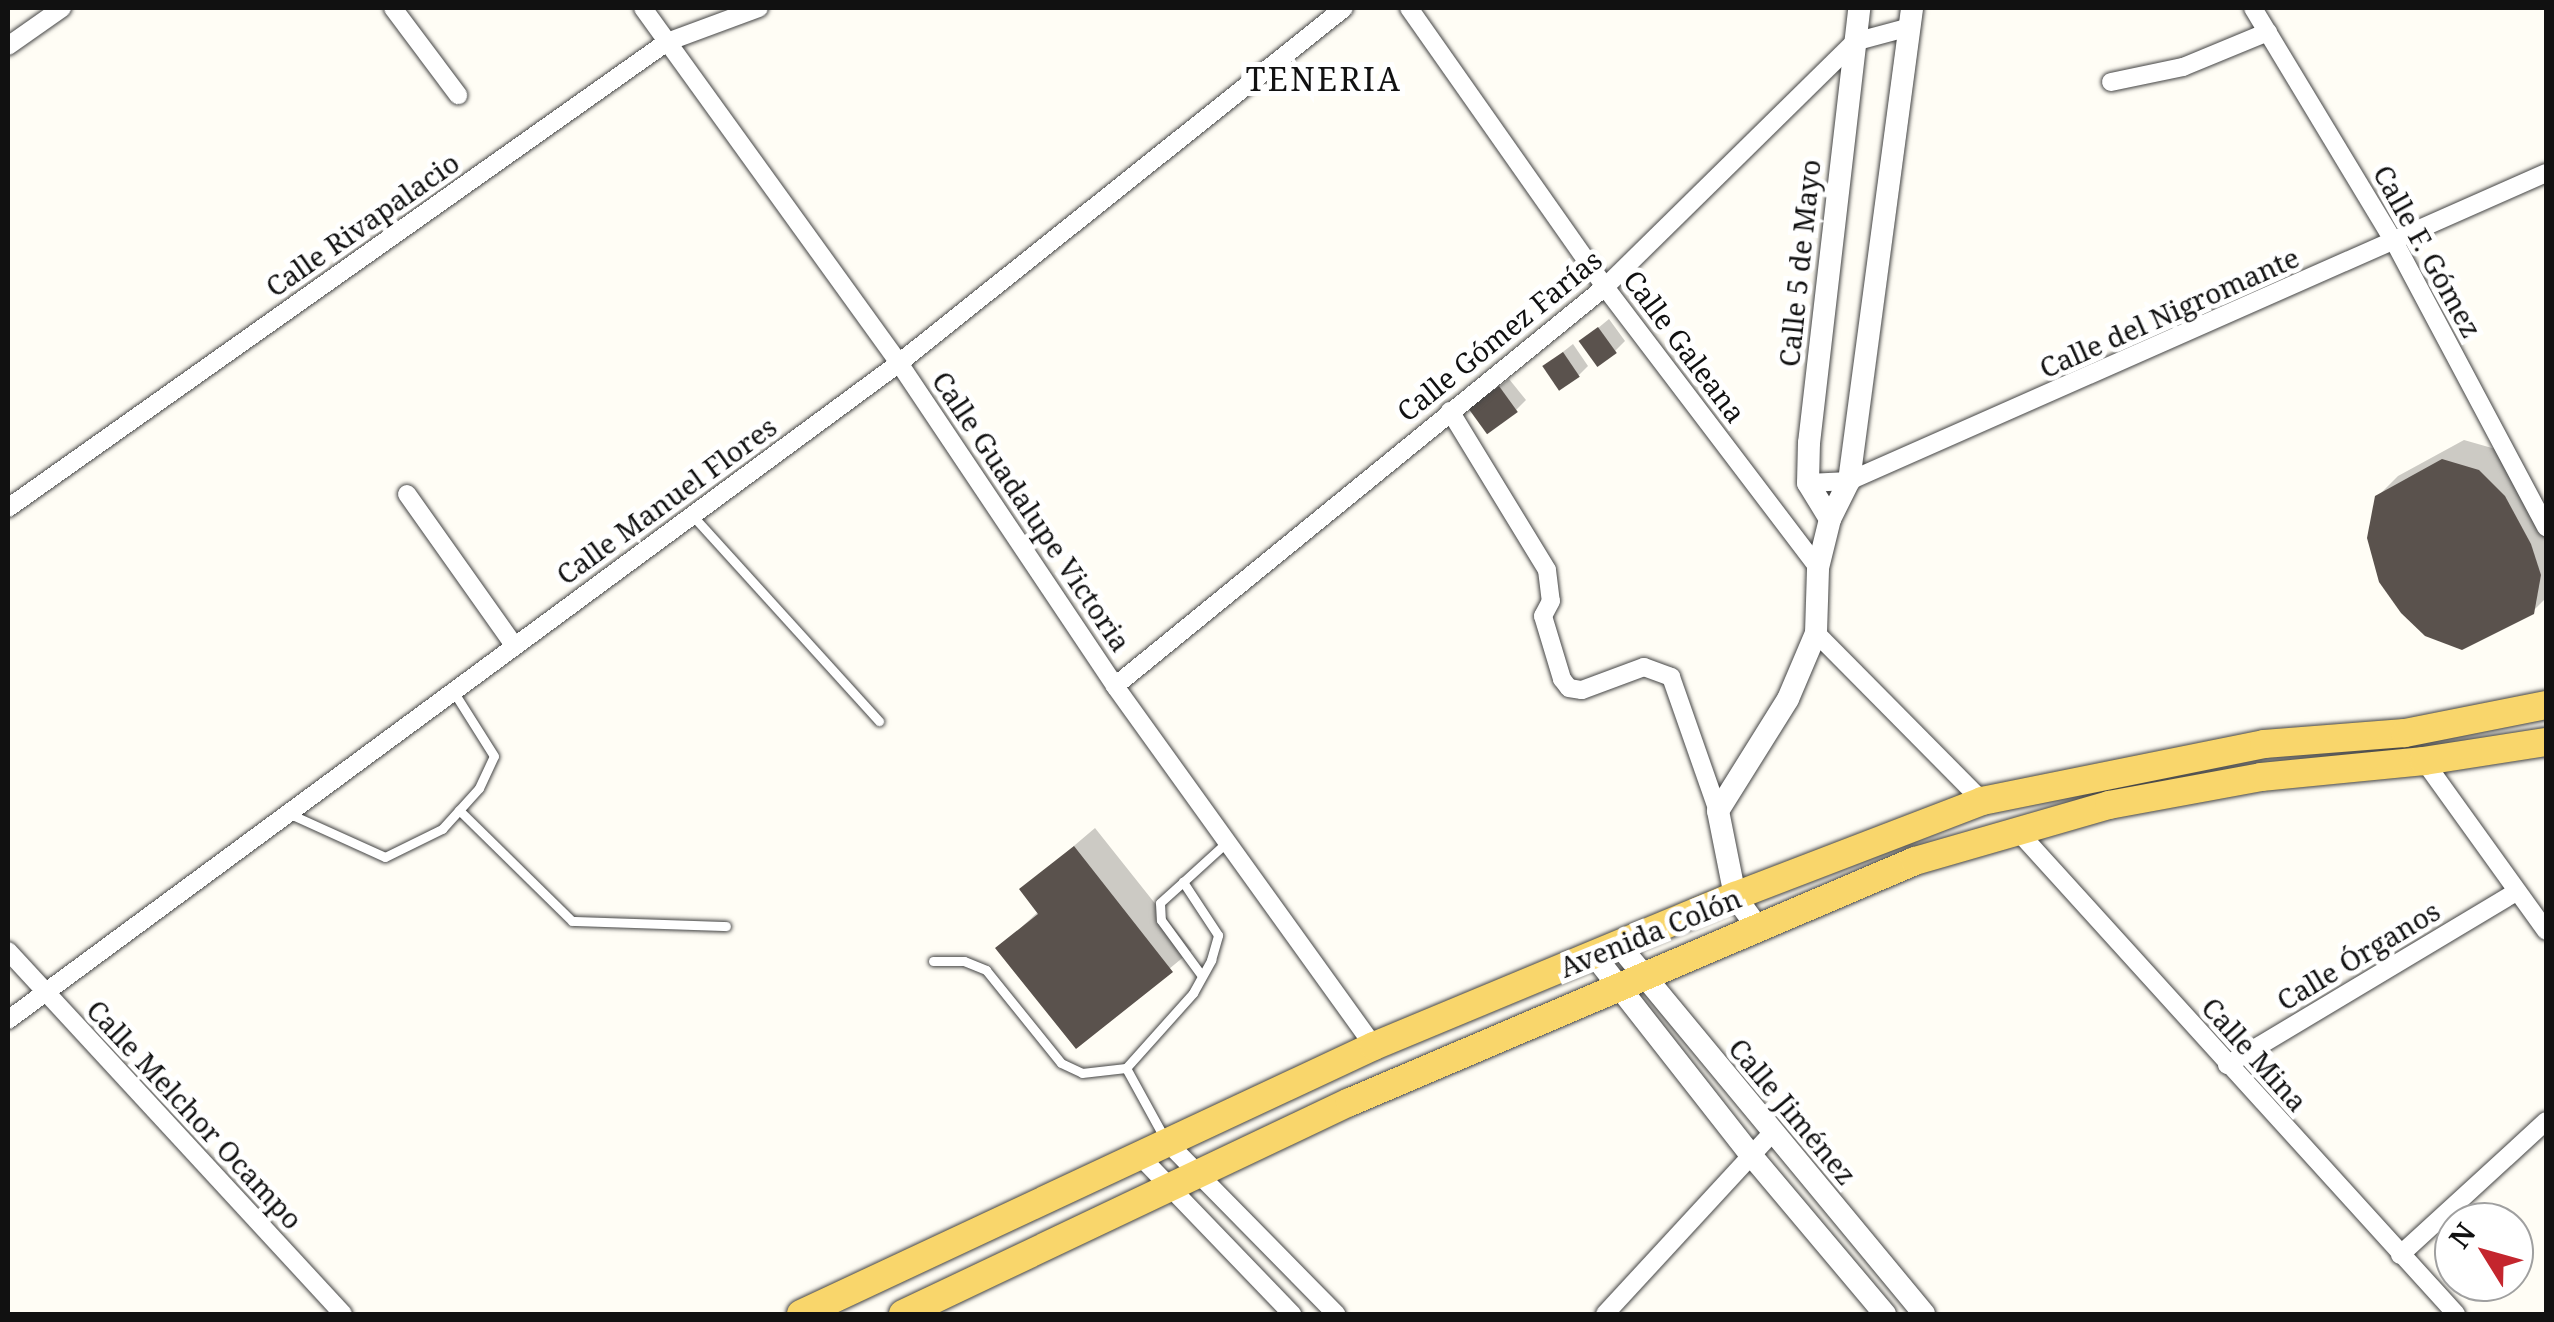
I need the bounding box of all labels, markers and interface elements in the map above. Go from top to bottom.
district label: TENERIA [1246,60,1402,98]
street label: Calle Rivapalacio [259,145,465,303]
street label: Calle 5 de Mayo [1771,158,1827,368]
street label: Calle F. Gómez [2367,159,2489,343]
street label: Calle del Nigromante [2034,240,2304,384]
street label: Calle Gómez Farías [1390,242,1608,428]
street label: Calle Galeana [1617,263,1753,429]
street label: Calle Guadalupe Victoria [926,365,1138,657]
street label: Calle Manuel Flores [550,409,782,591]
street label: Avenida Colón [1554,880,1746,984]
street label: Calle Órganos [2270,893,2446,1017]
street label: Calle Mina [2195,990,2315,1118]
street label: Calle Melchor Ocampo [80,993,310,1235]
street label: Calle Jiménez [1722,1031,1864,1191]
north arrow [2434,1202,2534,1302]
text: N [2440,1215,2483,1255]

